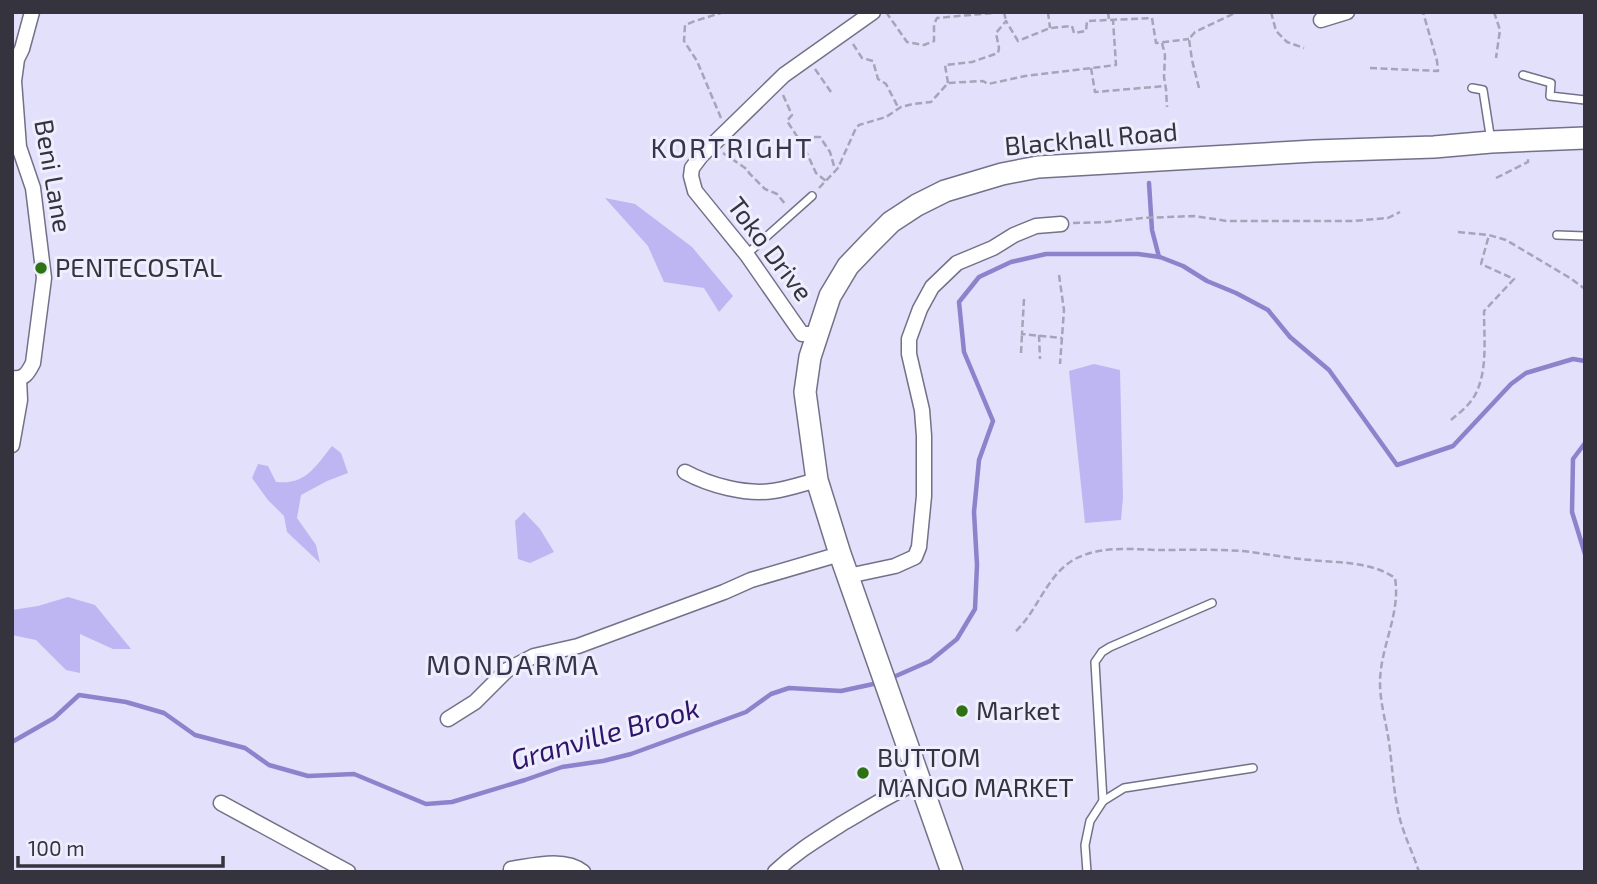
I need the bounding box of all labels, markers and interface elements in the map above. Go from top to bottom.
street label: Blackhall Road [1003,114,1179,161]
street label: Beni Lane [29,117,80,235]
district label: KORTRIGHT [650,130,814,164]
street label: Toko Drive [722,190,820,306]
place label: PENTECOSTAL [55,251,222,282]
marker: PENTECOSTAL [33,260,49,276]
district label: MONDARMA [426,647,600,681]
water label: Granville Brook [507,690,703,776]
place label: Market [976,694,1060,725]
marker: Market [954,703,970,719]
place label: BUTTOM MANGO MARKET [877,741,1074,802]
marker: BUTTOM MANGO MARKET [855,765,871,781]
scale bar [18,824,222,868]
text: 100 m [28,835,85,860]

